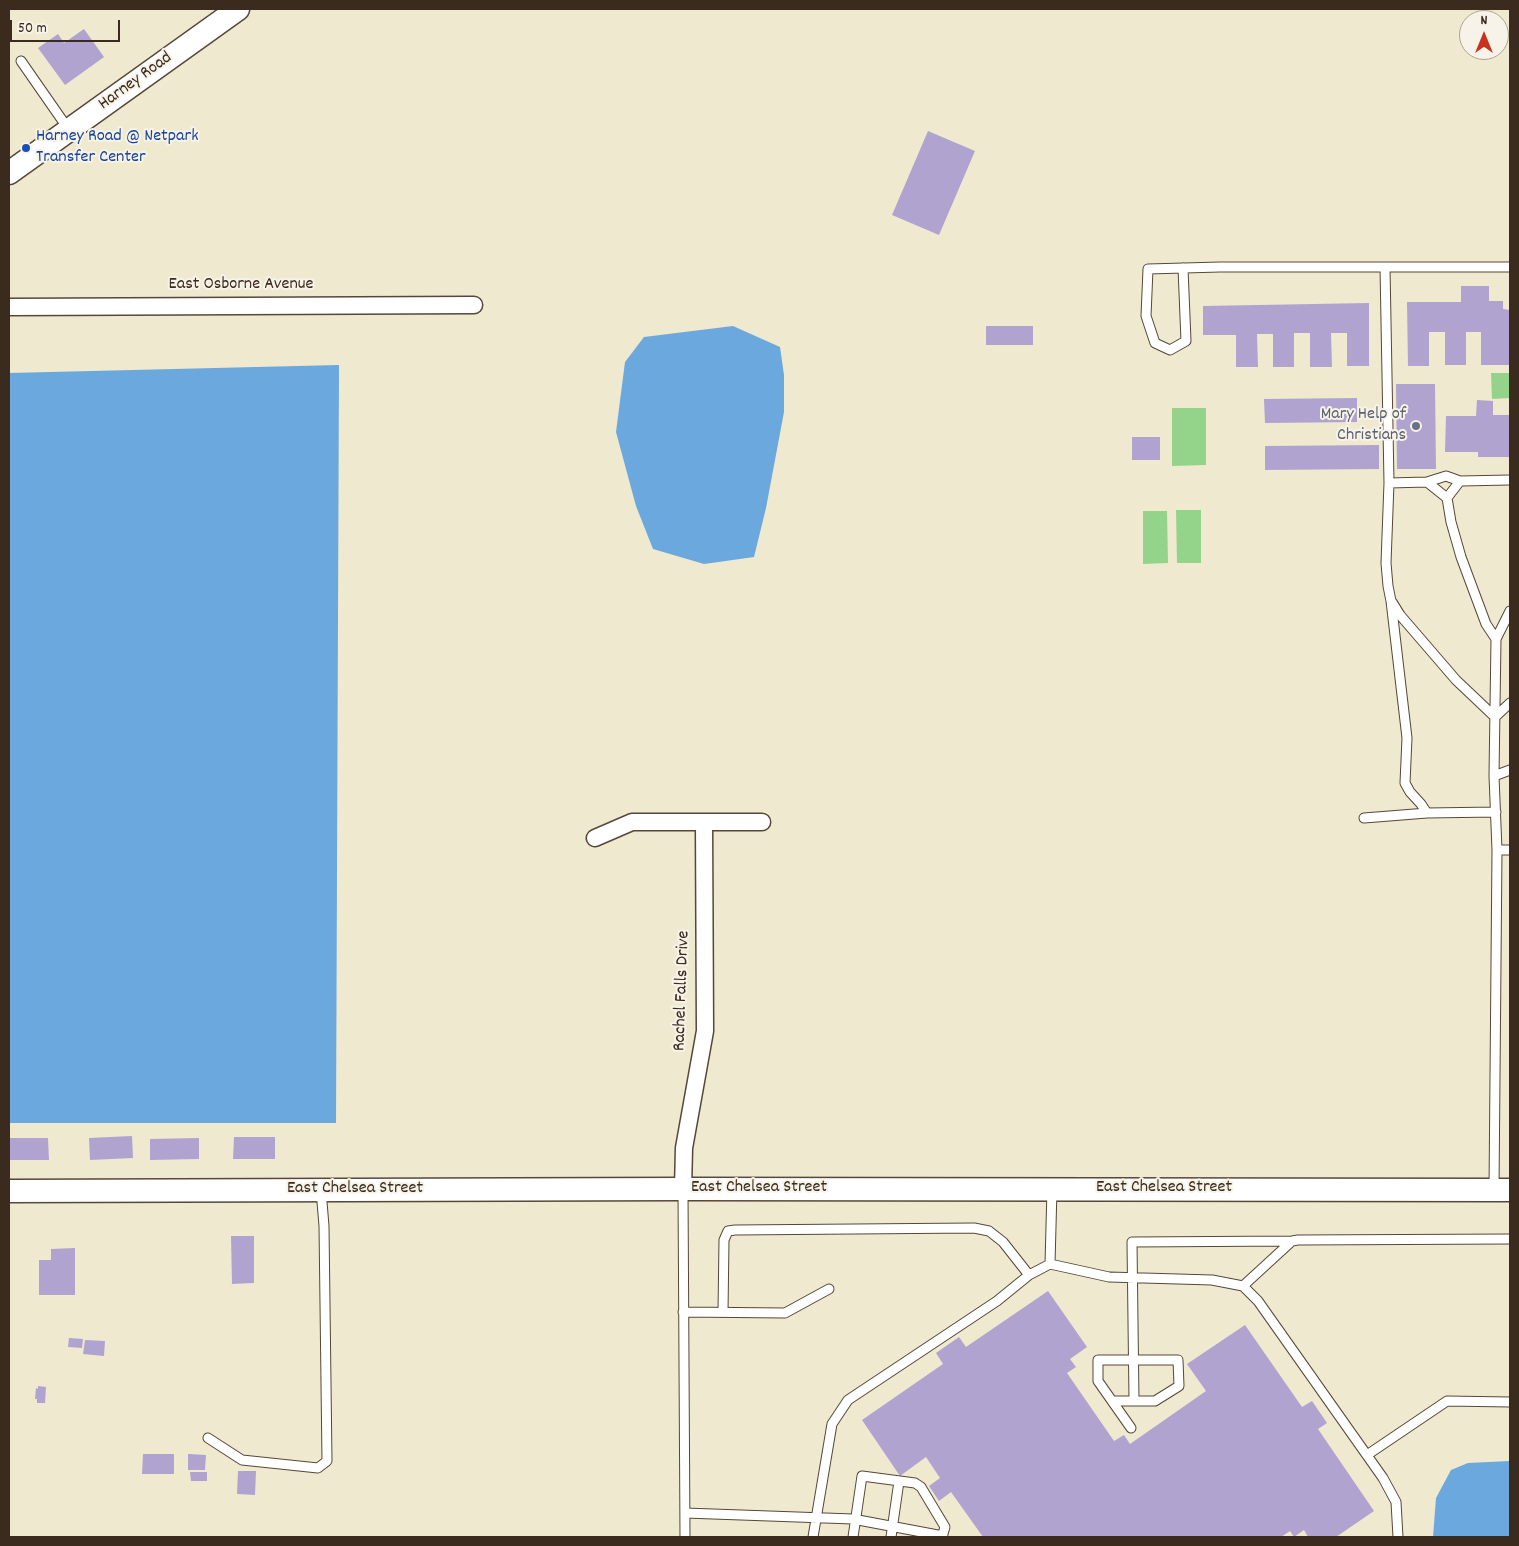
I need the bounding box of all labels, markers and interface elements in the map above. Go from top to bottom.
scale bar [12,10,122,42]
north arrow [1459,10,1509,60]
text: N [1481,11,1487,31]
text: 50 m [18,18,47,40]
street label: Harney Road [95,48,177,116]
place label: Harney Road @ Netpark Transfer Center [36,127,199,170]
marker: Harney Road @ Netpark Transfer Center [20,142,32,154]
street label: East Osborne Avenue [169,275,313,297]
place label: Mary Help of Christians [1321,405,1406,448]
marker: Mary Help of Christians [1410,420,1422,432]
street label: Rachel Falls Drive [670,930,696,1052]
street label: East Chelsea Street [691,1178,827,1200]
street label: East Chelsea Street [1096,1178,1232,1200]
street label: East Chelsea Street [287,1179,423,1201]

